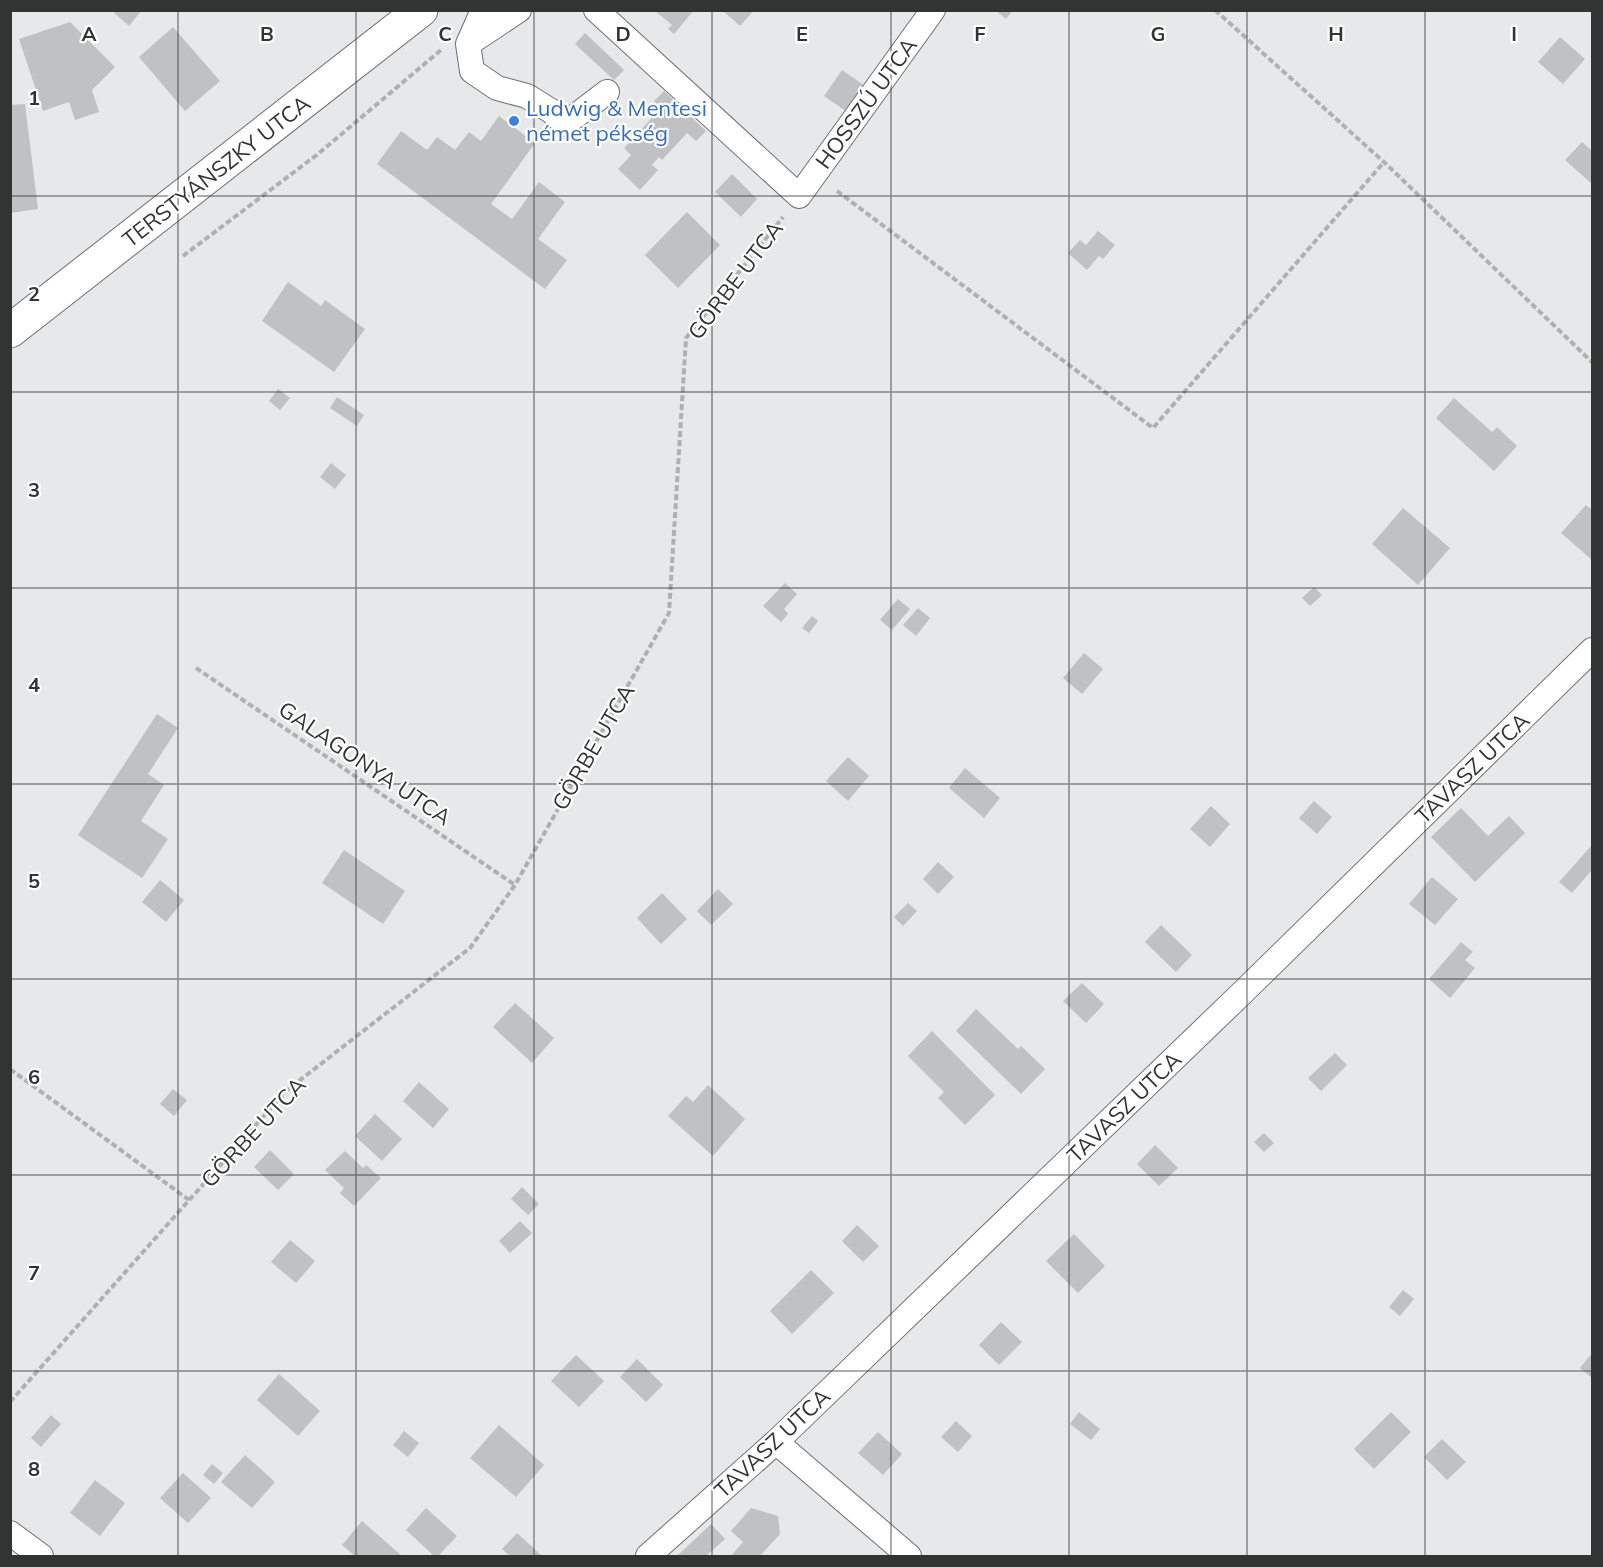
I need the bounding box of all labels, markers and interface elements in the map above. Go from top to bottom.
text: A [82,21,97,46]
text: B [260,21,274,46]
text: C [438,21,452,46]
text: D [615,21,631,46]
text: E [796,21,808,46]
text: F [974,21,986,46]
text: G [1151,21,1165,46]
text: H [1328,21,1344,46]
text: I [1511,21,1517,46]
street label: HOSSZÚ UTCA [809,32,923,174]
text: 1 [28,85,40,110]
street label: TERSTYÁNSZKY UTCA [116,89,316,253]
place label: Ludwig & Mentesi német pékség [526,94,707,147]
marker: Ludwig & Mentesi német pékség [507,114,521,128]
street label: GÖRBE UTCA [681,215,789,345]
text: 2 [28,281,40,306]
text: 3 [28,477,40,502]
text: 4 [28,672,40,697]
street label: GÖRBE UTCA [546,679,640,815]
street label: GALAGONYA UTCA [273,695,457,831]
street label: TAVASZ UTCA [1409,706,1535,830]
text: 5 [28,868,40,893]
street label: TAVASZ UTCA [1061,1045,1187,1169]
text: 6 [28,1064,40,1089]
street label: GÖRBE UTCA [195,1071,311,1193]
text: 7 [28,1260,40,1285]
street label: TAVASZ UTCA [708,1382,836,1504]
text: 8 [28,1456,40,1481]

